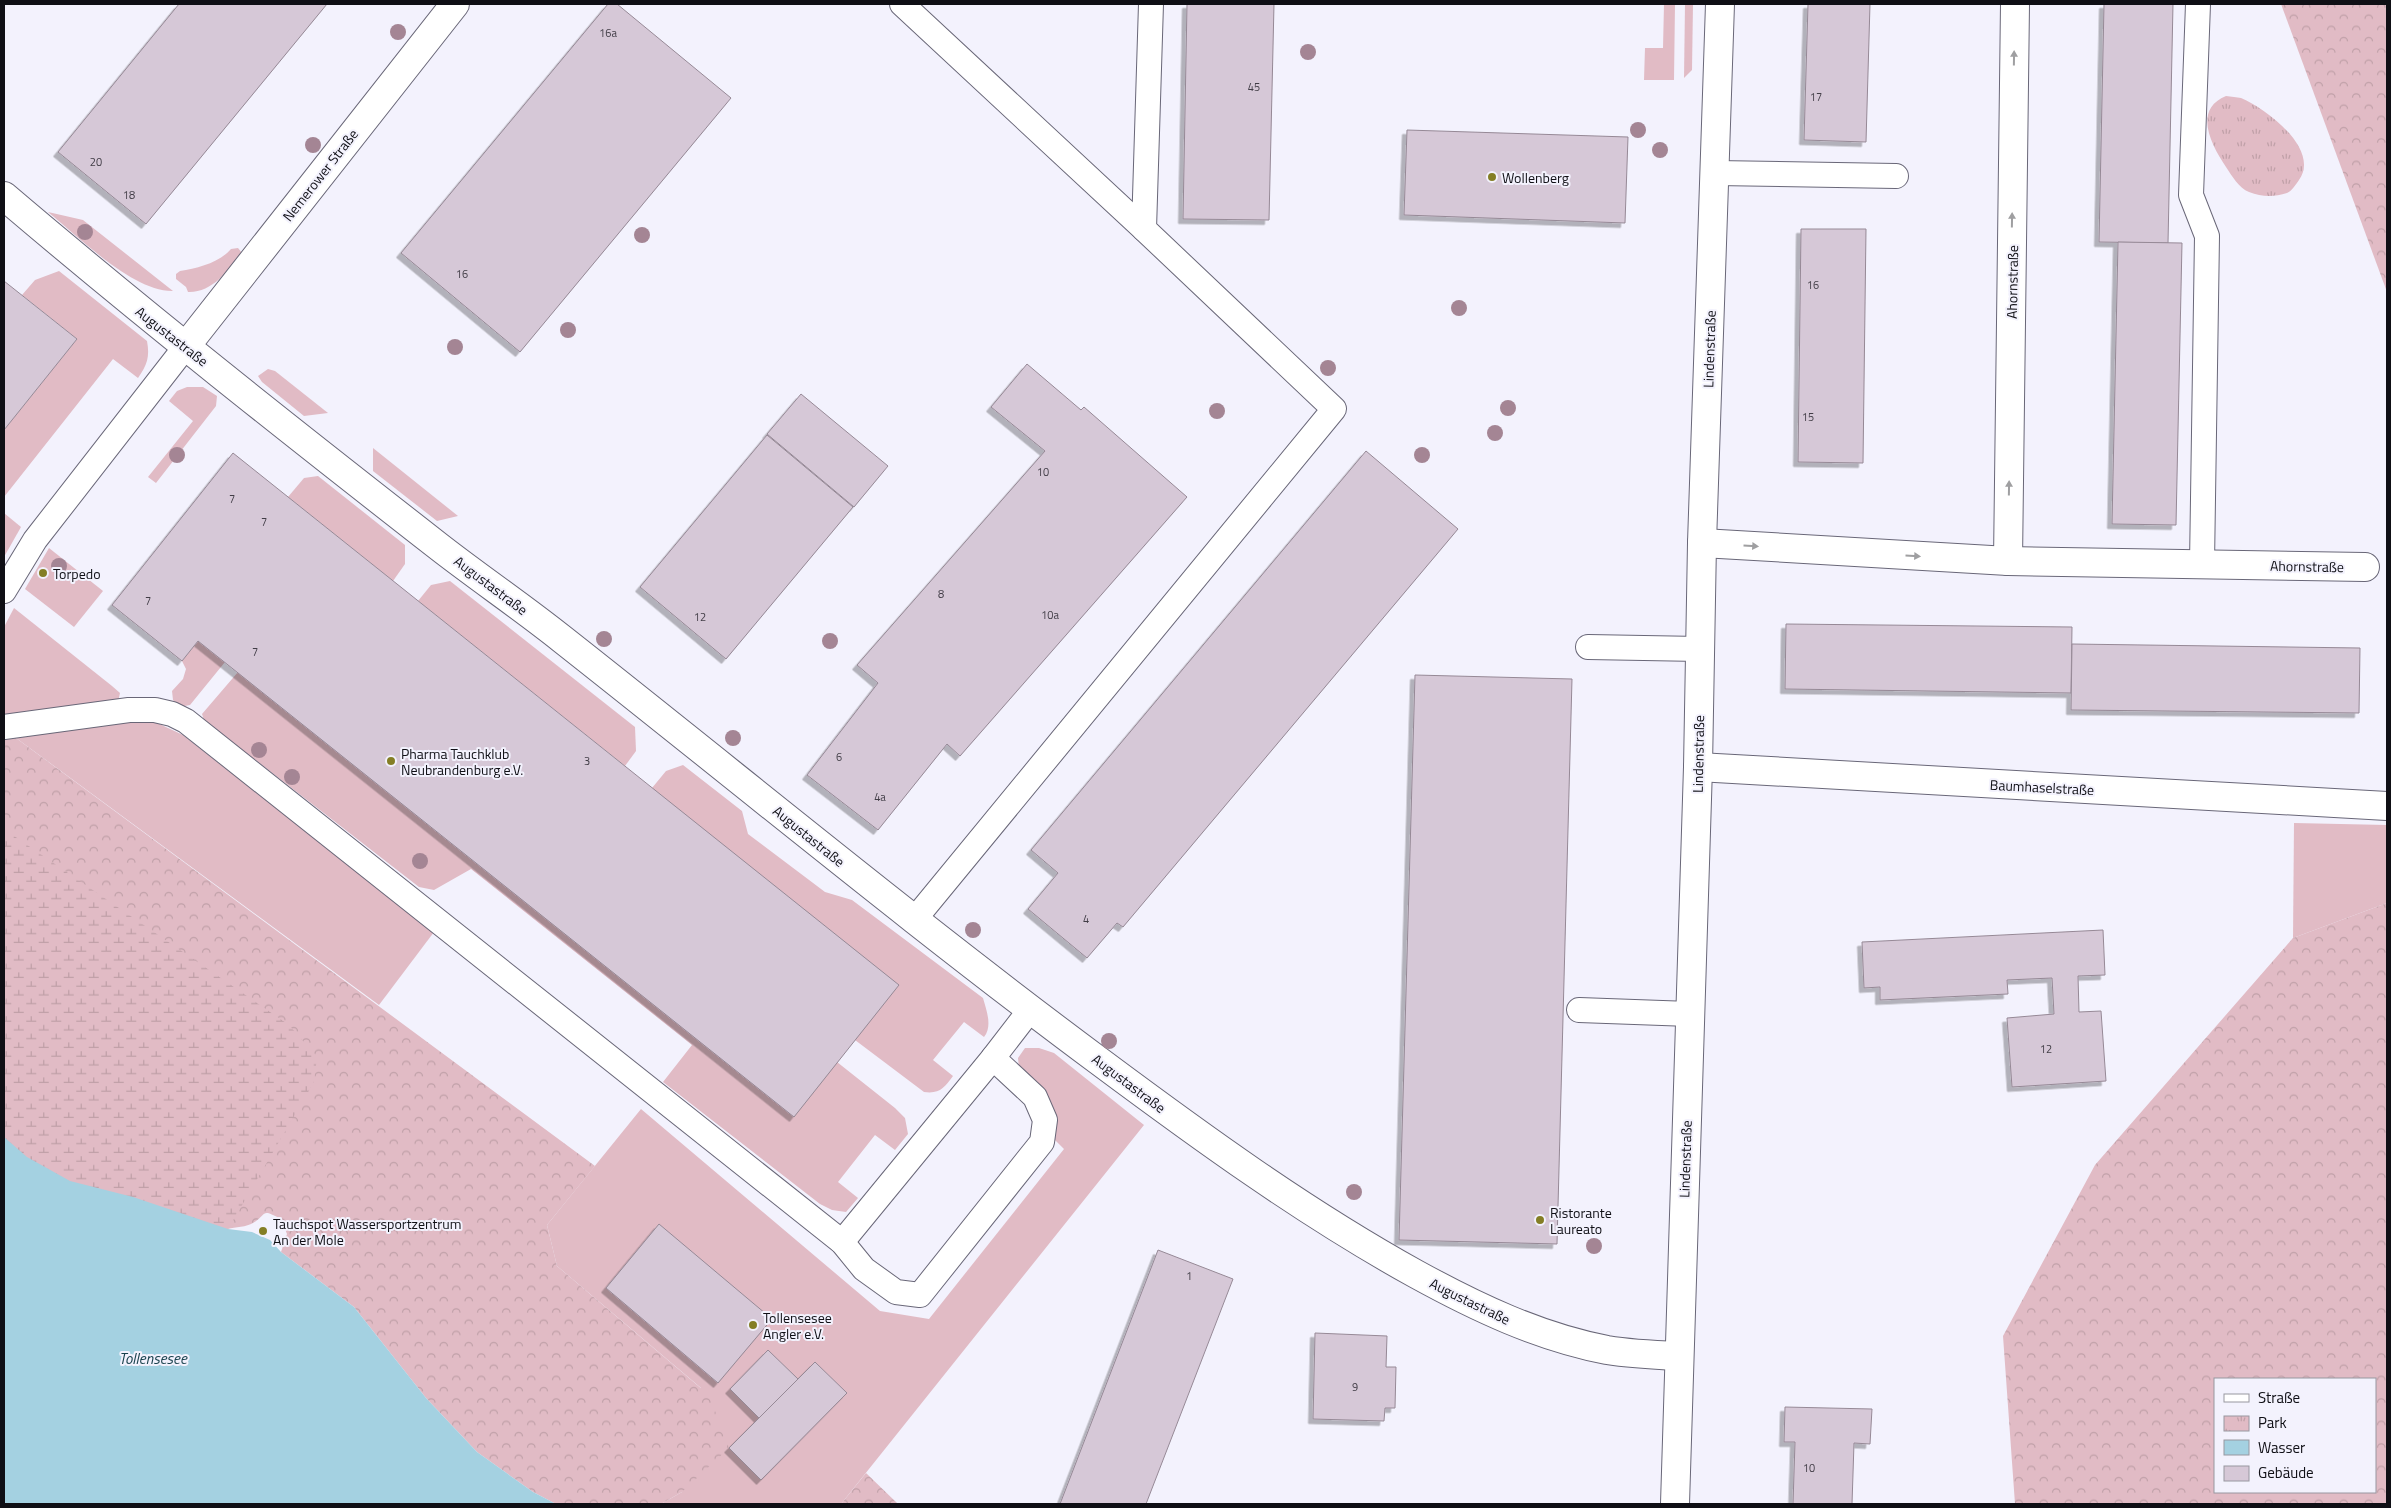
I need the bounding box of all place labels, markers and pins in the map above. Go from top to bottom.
place label: Wollenberg [1502,167,1569,188]
marker: Wollenberg [1486,171,1498,183]
place label: Torpedo [53,563,101,584]
marker: Torpedo [37,567,49,579]
place label: Pharma Tauchklub Neubrandenburg e.V. [401,743,523,780]
marker: Pharma Tauchklub Neubrandenburg e.V. [385,755,397,767]
place label: Ristorante Laureato [1550,1202,1612,1239]
place label: Tauchspot Wassersportzentrum An der Mole [273,1213,461,1250]
marker: Ristorante Laureato [1534,1214,1546,1226]
marker: Tauchspot Wassersportzentrum An der Mole [257,1225,269,1237]
place label: Tollensesee Angler e.V. [763,1307,832,1344]
marker: Tollensesee Angler e.V. [747,1319,759,1331]

